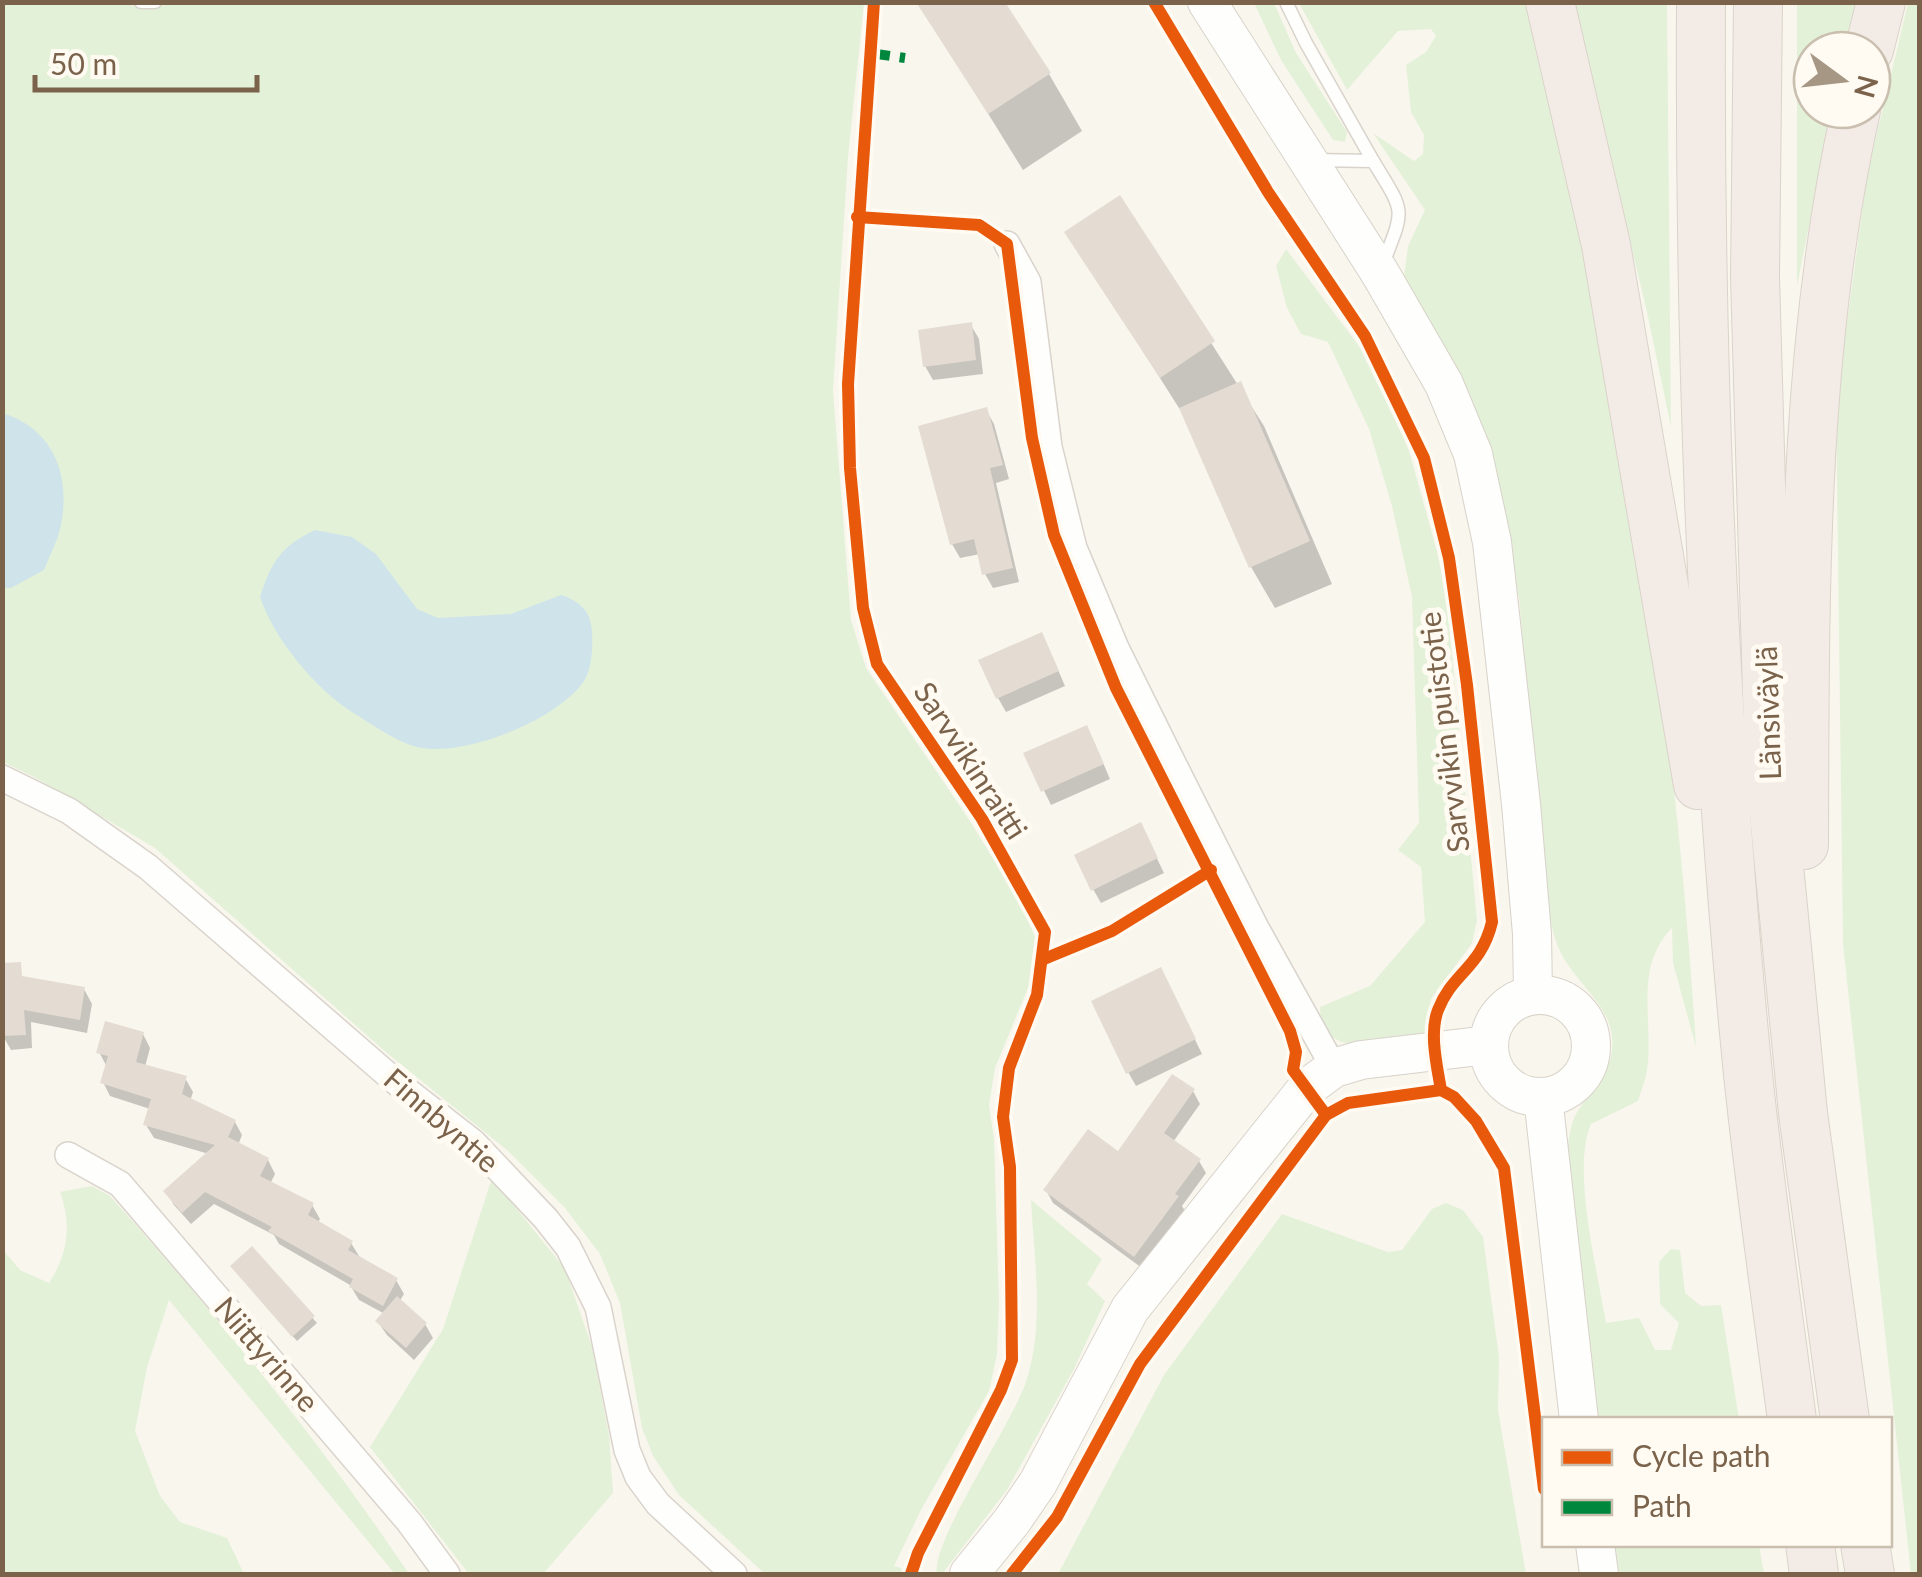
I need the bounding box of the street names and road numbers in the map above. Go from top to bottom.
street label: Sarvvikin puistotie [1410,610,1476,855]
street label: Länsiväylä [1747,645,1787,781]
street label: Sarvvikinraitti [908,675,1036,845]
street label: Finnbyntie [378,1060,507,1179]
street label: Niittyrinne [208,1289,327,1419]

